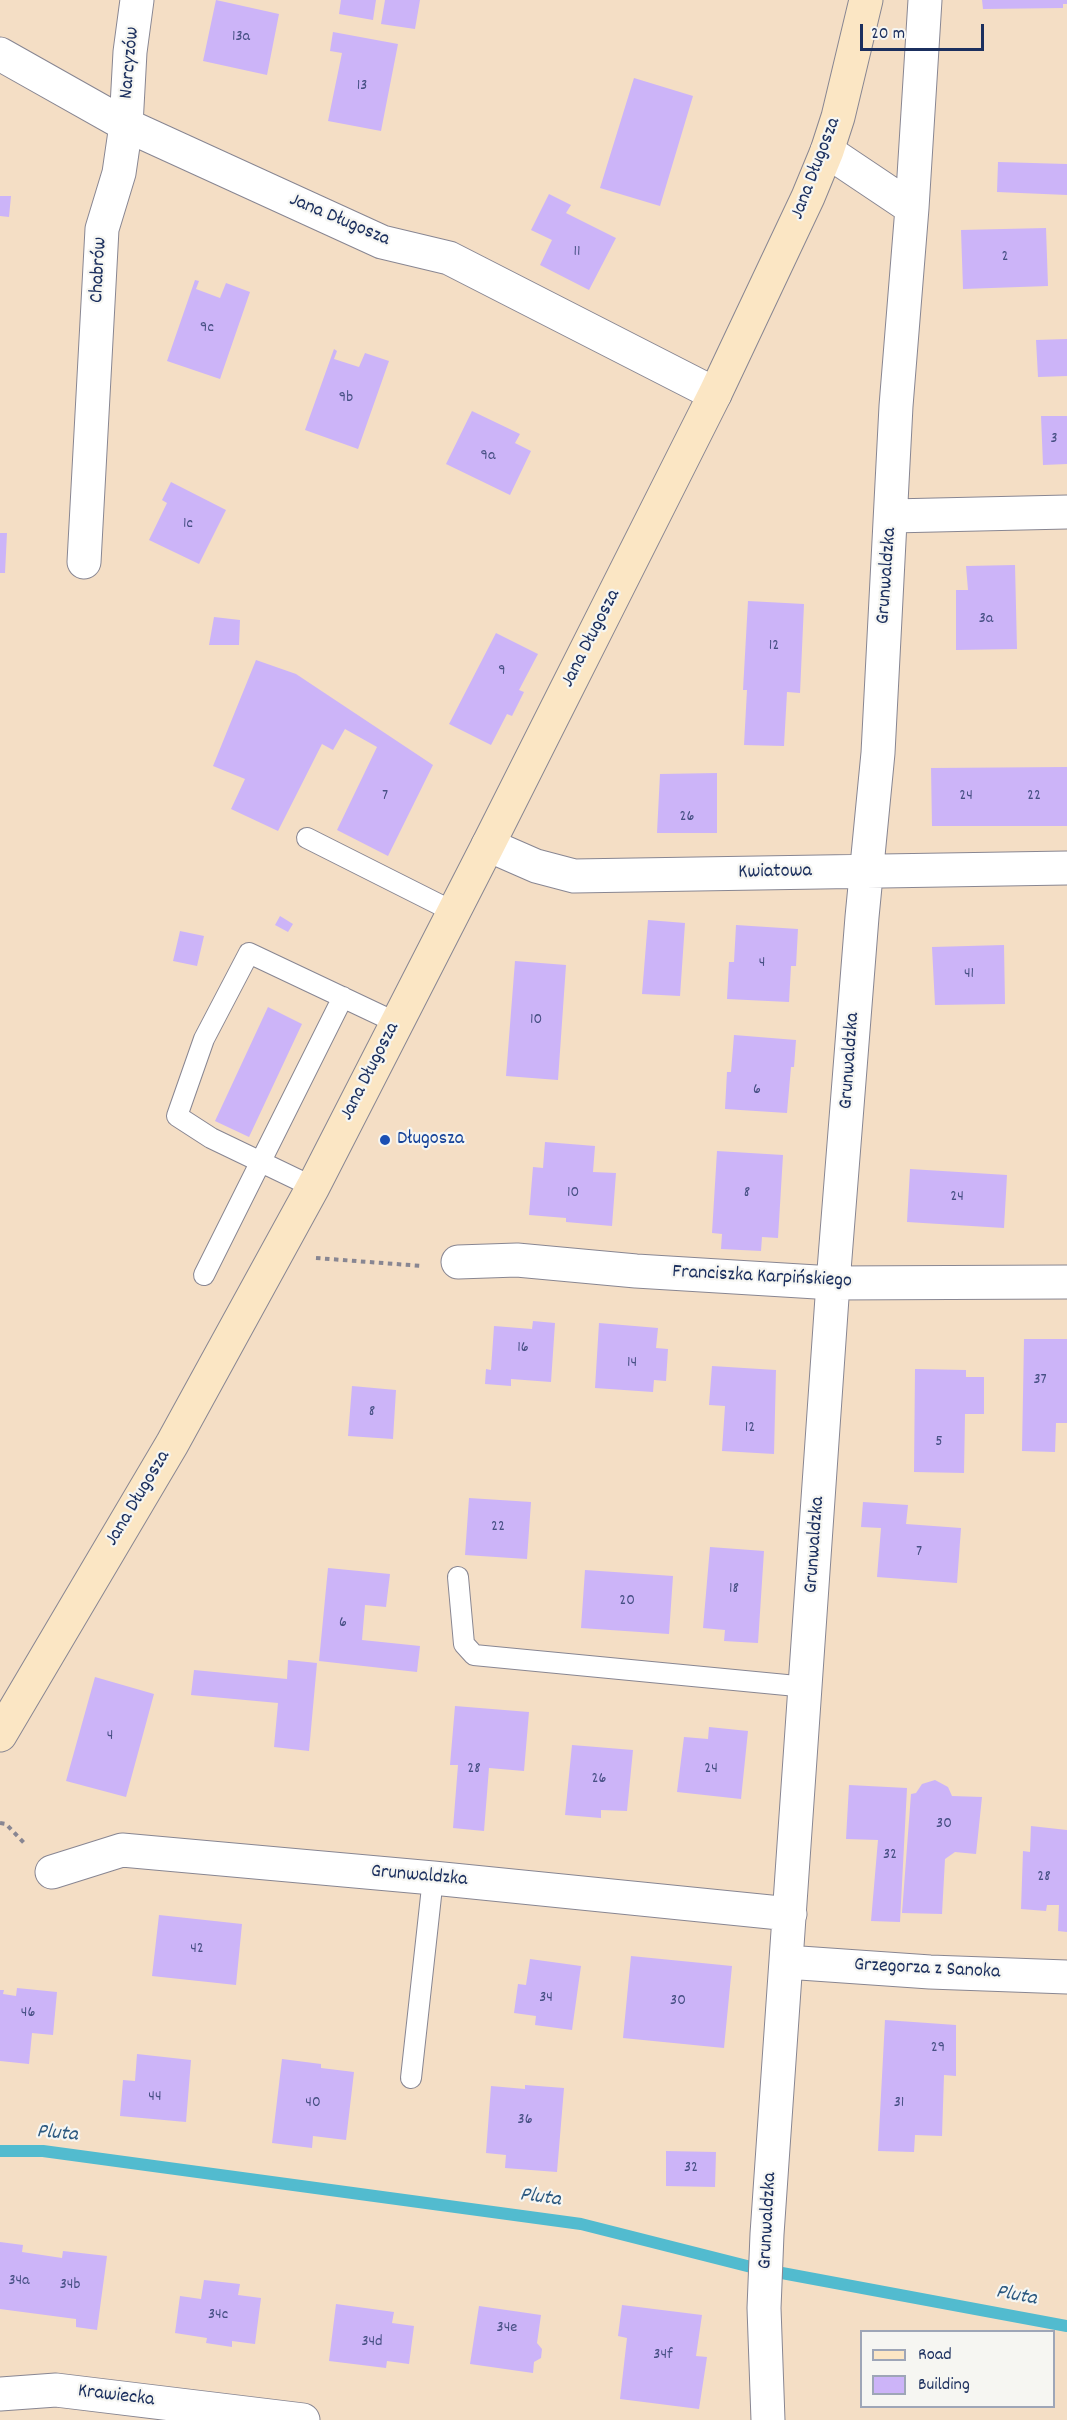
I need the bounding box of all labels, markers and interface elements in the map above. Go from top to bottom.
scale bar [863,12,988,50]
text: 20 m [871,22,905,47]
street label: Narcyzów [116,26,146,100]
house number: 13a [232,28,250,48]
house number: 13 [357,77,367,97]
street label: Jana Długosza [787,115,847,223]
street label: Jana Długosza [285,189,393,253]
street label: Chabrów [86,236,114,304]
house number: 11 [573,243,581,263]
house number: 2 [1002,248,1008,268]
house number: 9c [200,319,214,339]
house number: 9b [339,389,353,409]
house number: 3 [1050,430,1058,450]
house number: 9a [481,447,495,467]
house number: 1c [183,515,193,535]
street label: Grunwaldzka [873,527,903,625]
street label: Jana Długosza [557,586,627,692]
house number: 3a [979,610,993,630]
house number: 12 [769,637,779,657]
house number: 9 [498,662,506,682]
house number: 7 [382,787,388,807]
house number: 24 [959,787,973,807]
house number: 22 [1027,787,1041,807]
house number: 26 [680,808,694,828]
street label: Kwiatowa [738,860,812,886]
house number: 4 [759,954,765,974]
house number: 41 [964,965,974,985]
house number: 10 [530,1011,542,1031]
street label: Grunwaldzka [836,1012,866,1110]
street label: Jana Długosza [336,1019,406,1125]
house number: 6 [753,1081,761,1101]
place label: Długosza [397,1128,464,1152]
marker: Długosza [378,1133,392,1147]
house number: 10 [567,1184,579,1204]
house number: 8 [744,1184,750,1204]
house number: 24 [950,1188,964,1208]
street label: Franciszka Karpińskiego [672,1261,852,1295]
house number: 16 [517,1339,529,1359]
house number: 14 [627,1354,637,1374]
house number: 37 [1033,1371,1047,1391]
house number: 8 [369,1403,375,1423]
house number: 12 [745,1419,755,1439]
house number: 5 [935,1433,943,1453]
street label: Jana Długosza [101,1447,177,1551]
street label: Grunwaldzka [801,1496,831,1594]
house number: 22 [491,1518,505,1538]
house number: 7 [916,1543,922,1563]
house number: 18 [729,1580,739,1600]
house number: 20 [619,1592,635,1612]
house number: 6 [339,1614,347,1634]
house number: 4 [107,1727,113,1747]
house number: 28 [467,1760,481,1780]
house number: 24 [704,1760,718,1780]
house number: 26 [592,1770,606,1790]
house number: 30 [936,1815,952,1835]
house number: 32 [883,1846,897,1866]
street label: Grunwaldzka [370,1861,468,1893]
house number: 28 [1037,1868,1051,1888]
house number: 42 [190,1940,204,1960]
street label: Grzegorza z Sanoka [853,1954,1001,1986]
house number: 34 [539,1989,553,2009]
house number: 30 [670,1992,686,2012]
house number: 46 [21,2004,35,2024]
house number: 29 [931,2039,945,2059]
house number: 44 [148,2088,162,2108]
house number: 40 [305,2094,321,2114]
house number: 31 [894,2094,904,2114]
house number: 36 [518,2111,532,2131]
water label: Pluta [35,2121,79,2149]
house number: 32 [684,2159,698,2179]
street label: Grunwaldzka [754,2172,784,2270]
water label: Pluta [518,2184,562,2214]
house number: 34a [8,2272,30,2292]
house number: 34b [60,2276,80,2296]
water label: Pluta [993,2281,1039,2313]
house number: 34c [208,2306,228,2326]
house number: 34e [497,2319,517,2339]
legend [860,2330,1055,2408]
house number: 34d [361,2333,383,2353]
text: Road [918,2343,952,2368]
house number: 34f [653,2346,673,2366]
text: Building [918,2373,970,2398]
street label: Krawiecka [76,2380,156,2414]

